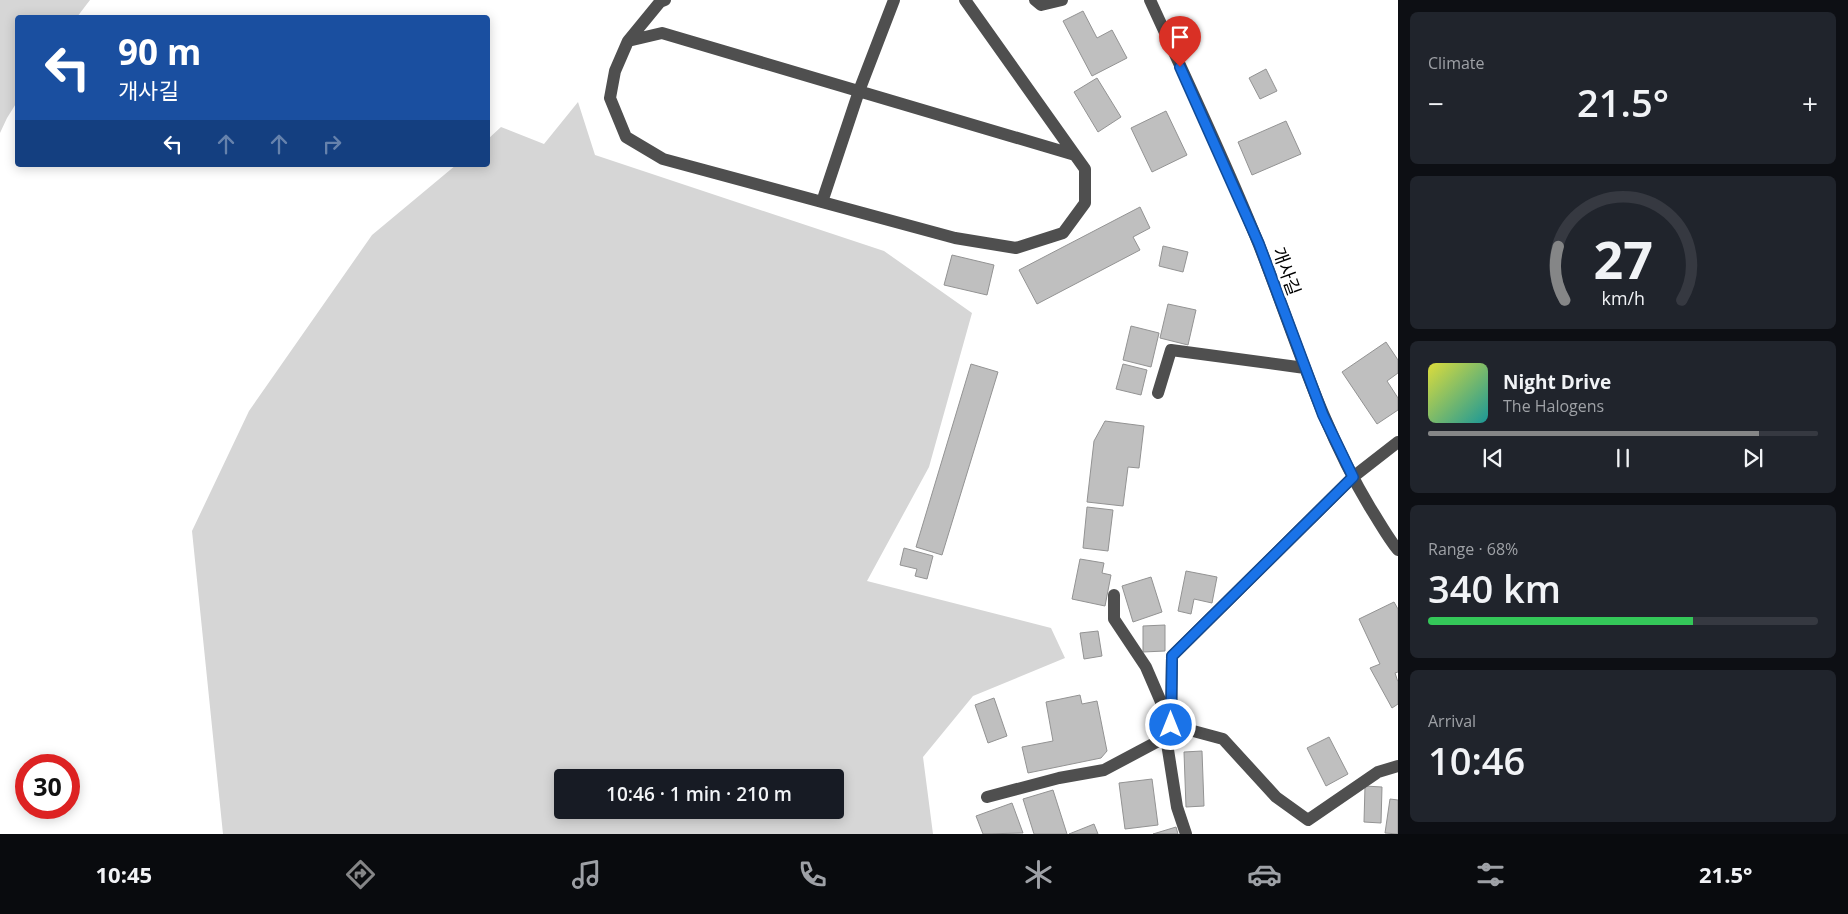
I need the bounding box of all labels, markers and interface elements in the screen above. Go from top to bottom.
pin [1159,16,1201,67]
icon: arrive [1166,23,1194,51]
text: 90 m [118,28,201,75]
icon: left [35,35,100,100]
text: Climate [1428,52,1485,74]
text: 개사길 [118,75,179,105]
text: 21.5° [1577,76,1669,128]
text: − [1428,84,1444,122]
text: + [1802,84,1818,122]
icon: left [159,130,187,158]
icon: ahead [212,130,240,158]
icon: ahead [265,130,293,158]
icon: right [318,130,346,158]
text: 27 [1593,223,1653,294]
street label: 개사길 [1267,244,1307,298]
text: km/h [1601,286,1645,310]
text: Night Drive [1503,369,1611,395]
text: The Halogens [1503,395,1604,417]
icon: previous [1479,444,1507,472]
icon: pause [1609,444,1637,472]
icon: next [1739,444,1767,472]
text: Range · 68% [1428,538,1518,560]
text: 340 km [1428,562,1561,614]
position arrow [1144,698,1196,750]
text: Arrival [1428,710,1476,732]
text: 10:46 [1428,734,1525,786]
speed limit sign: 30 [15,754,80,819]
text: 10:46 · 1 min · 210 m [606,781,792,807]
icon: directions [343,857,378,892]
icon: music [569,857,604,892]
icon: phone [795,857,830,892]
icon: climate [1021,857,1056,892]
icon: car [1247,857,1282,892]
icon: filters [1473,857,1508,892]
text: 10:45 [95,859,152,889]
text: 21.5° [1699,859,1752,889]

